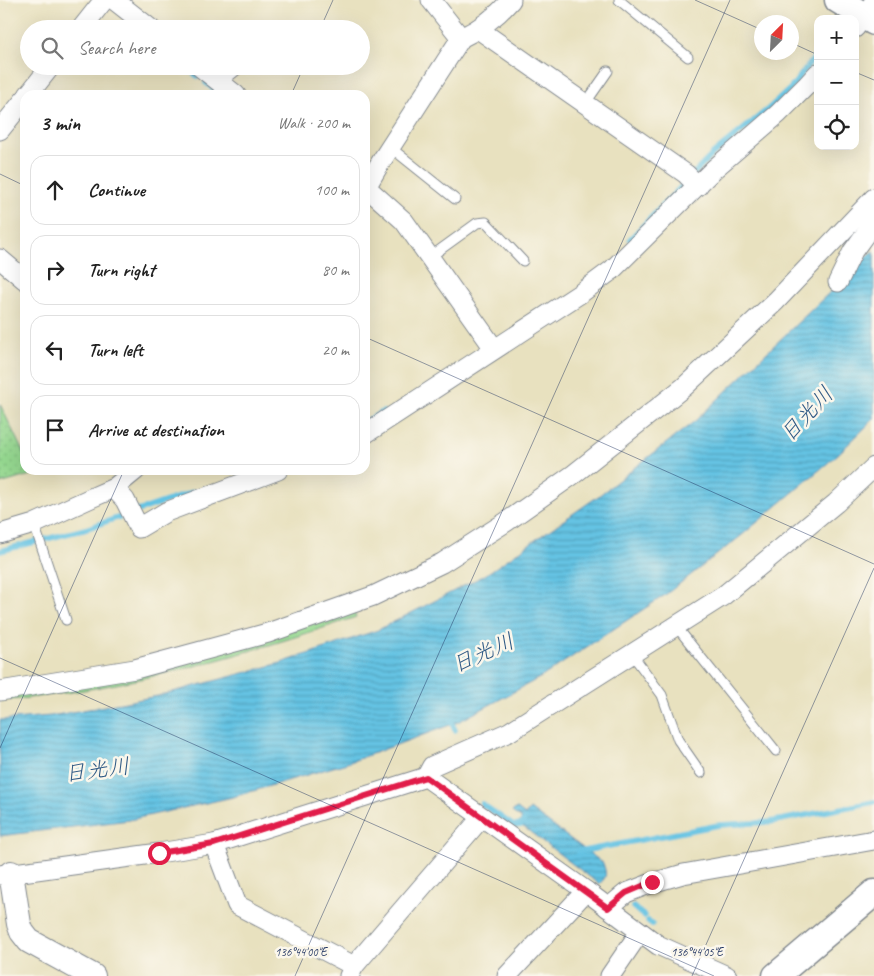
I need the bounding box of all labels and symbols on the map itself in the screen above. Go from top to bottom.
north arrow [754,15,799,60]
water label: 日光川 [774,380,840,448]
water label: 日光川 [447,627,519,679]
water label: 日光川 [63,752,131,788]
route start [148,842,171,865]
route end [641,871,664,894]
text: 136°44'00"E [275,944,329,960]
text: 136°44'05"E [671,944,725,960]

